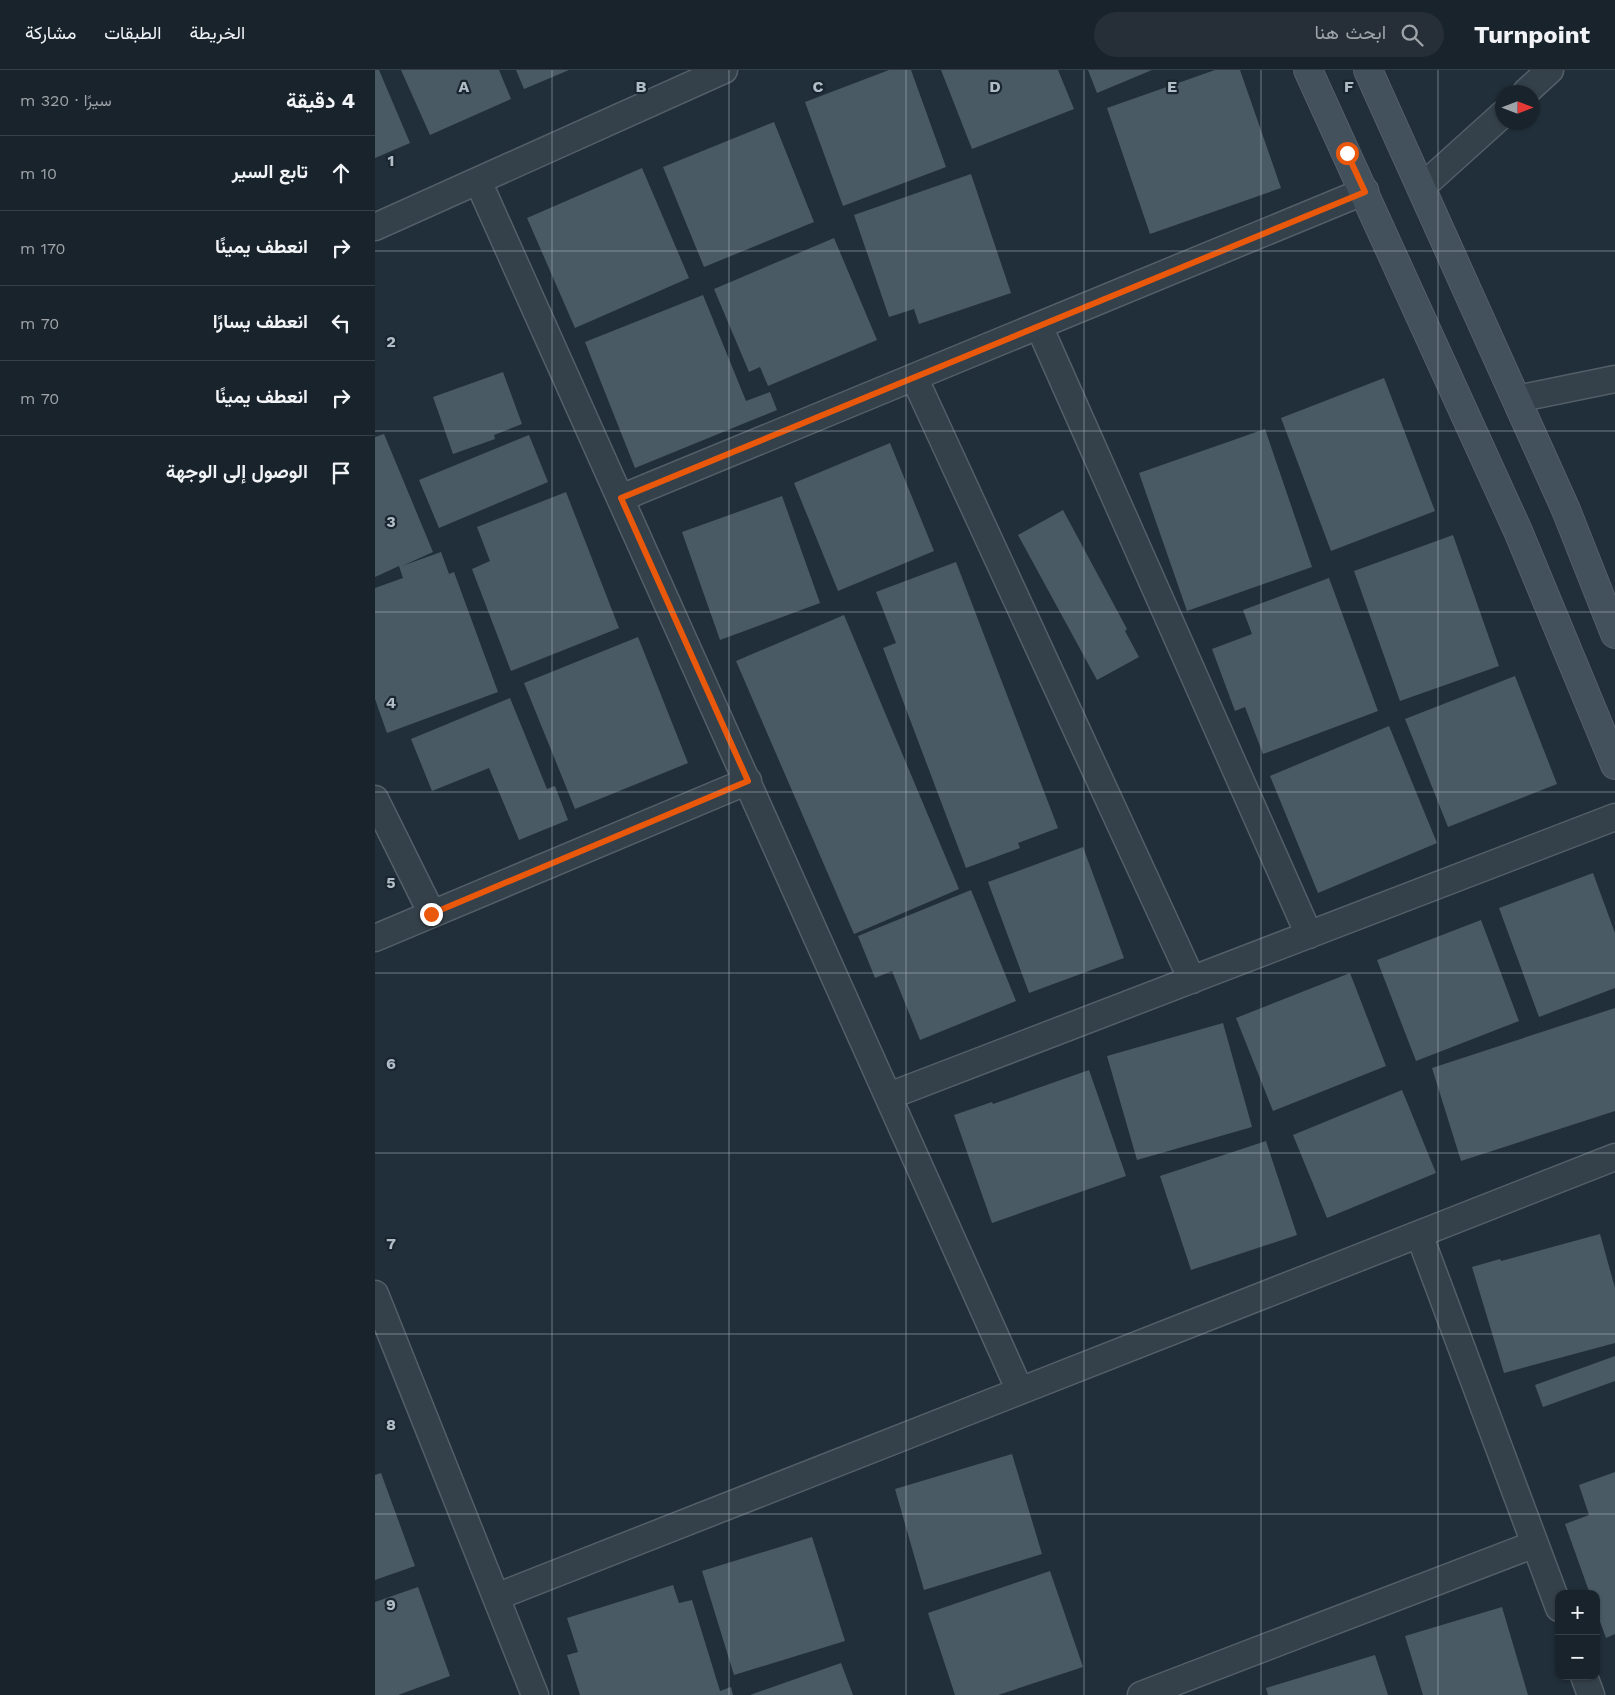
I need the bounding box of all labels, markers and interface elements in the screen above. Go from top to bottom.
search box [1094,12,1444,57]
text: ابحث هنا [1314,21,1386,44]
icon: search [1398,21,1426,49]
text: Turnpoint [1474,21,1590,49]
text: مشاركة [25,22,76,43]
text: الطبقات [104,22,161,43]
text: الخريطة [189,22,245,43]
text: A [459,77,470,96]
text: B [636,77,647,96]
text: C [813,77,824,96]
text: D [989,77,1001,96]
text: E [1167,77,1177,96]
text: F [1344,77,1354,96]
north arrow [1495,85,1540,130]
text: 4 دقيقة [286,88,355,113]
text: سيرًا · 320 m [20,91,112,110]
route start [1336,142,1359,165]
text: 1 [388,151,394,170]
icon: ahead [327,159,355,187]
text: تابع السير [232,160,308,183]
text: 10 m [20,164,57,183]
icon: right [327,234,355,262]
text: انعطف يمينًا [215,235,308,258]
text: 170 m [20,239,66,258]
icon: left [327,309,355,337]
text: انعطف يسارًا [213,310,308,333]
text: 70 m [20,314,59,333]
text: 2 [386,332,396,351]
icon: right [327,384,355,412]
text: انعطف يمينًا [215,385,308,408]
text: 70 m [20,389,59,408]
icon: arrive [327,459,355,487]
text: الوصول إلى الوجهة [166,460,308,483]
text: 3 [386,512,396,531]
text: 4 [386,693,396,712]
text: 5 [386,873,396,892]
route end [420,903,443,926]
text: 6 [386,1054,396,1073]
text: 7 [386,1234,396,1253]
text: 8 [386,1415,396,1434]
map controls [1555,1590,1600,1680]
button: + [1555,1590,1600,1635]
text: 9 [386,1595,396,1614]
button: − [1555,1635,1600,1680]

